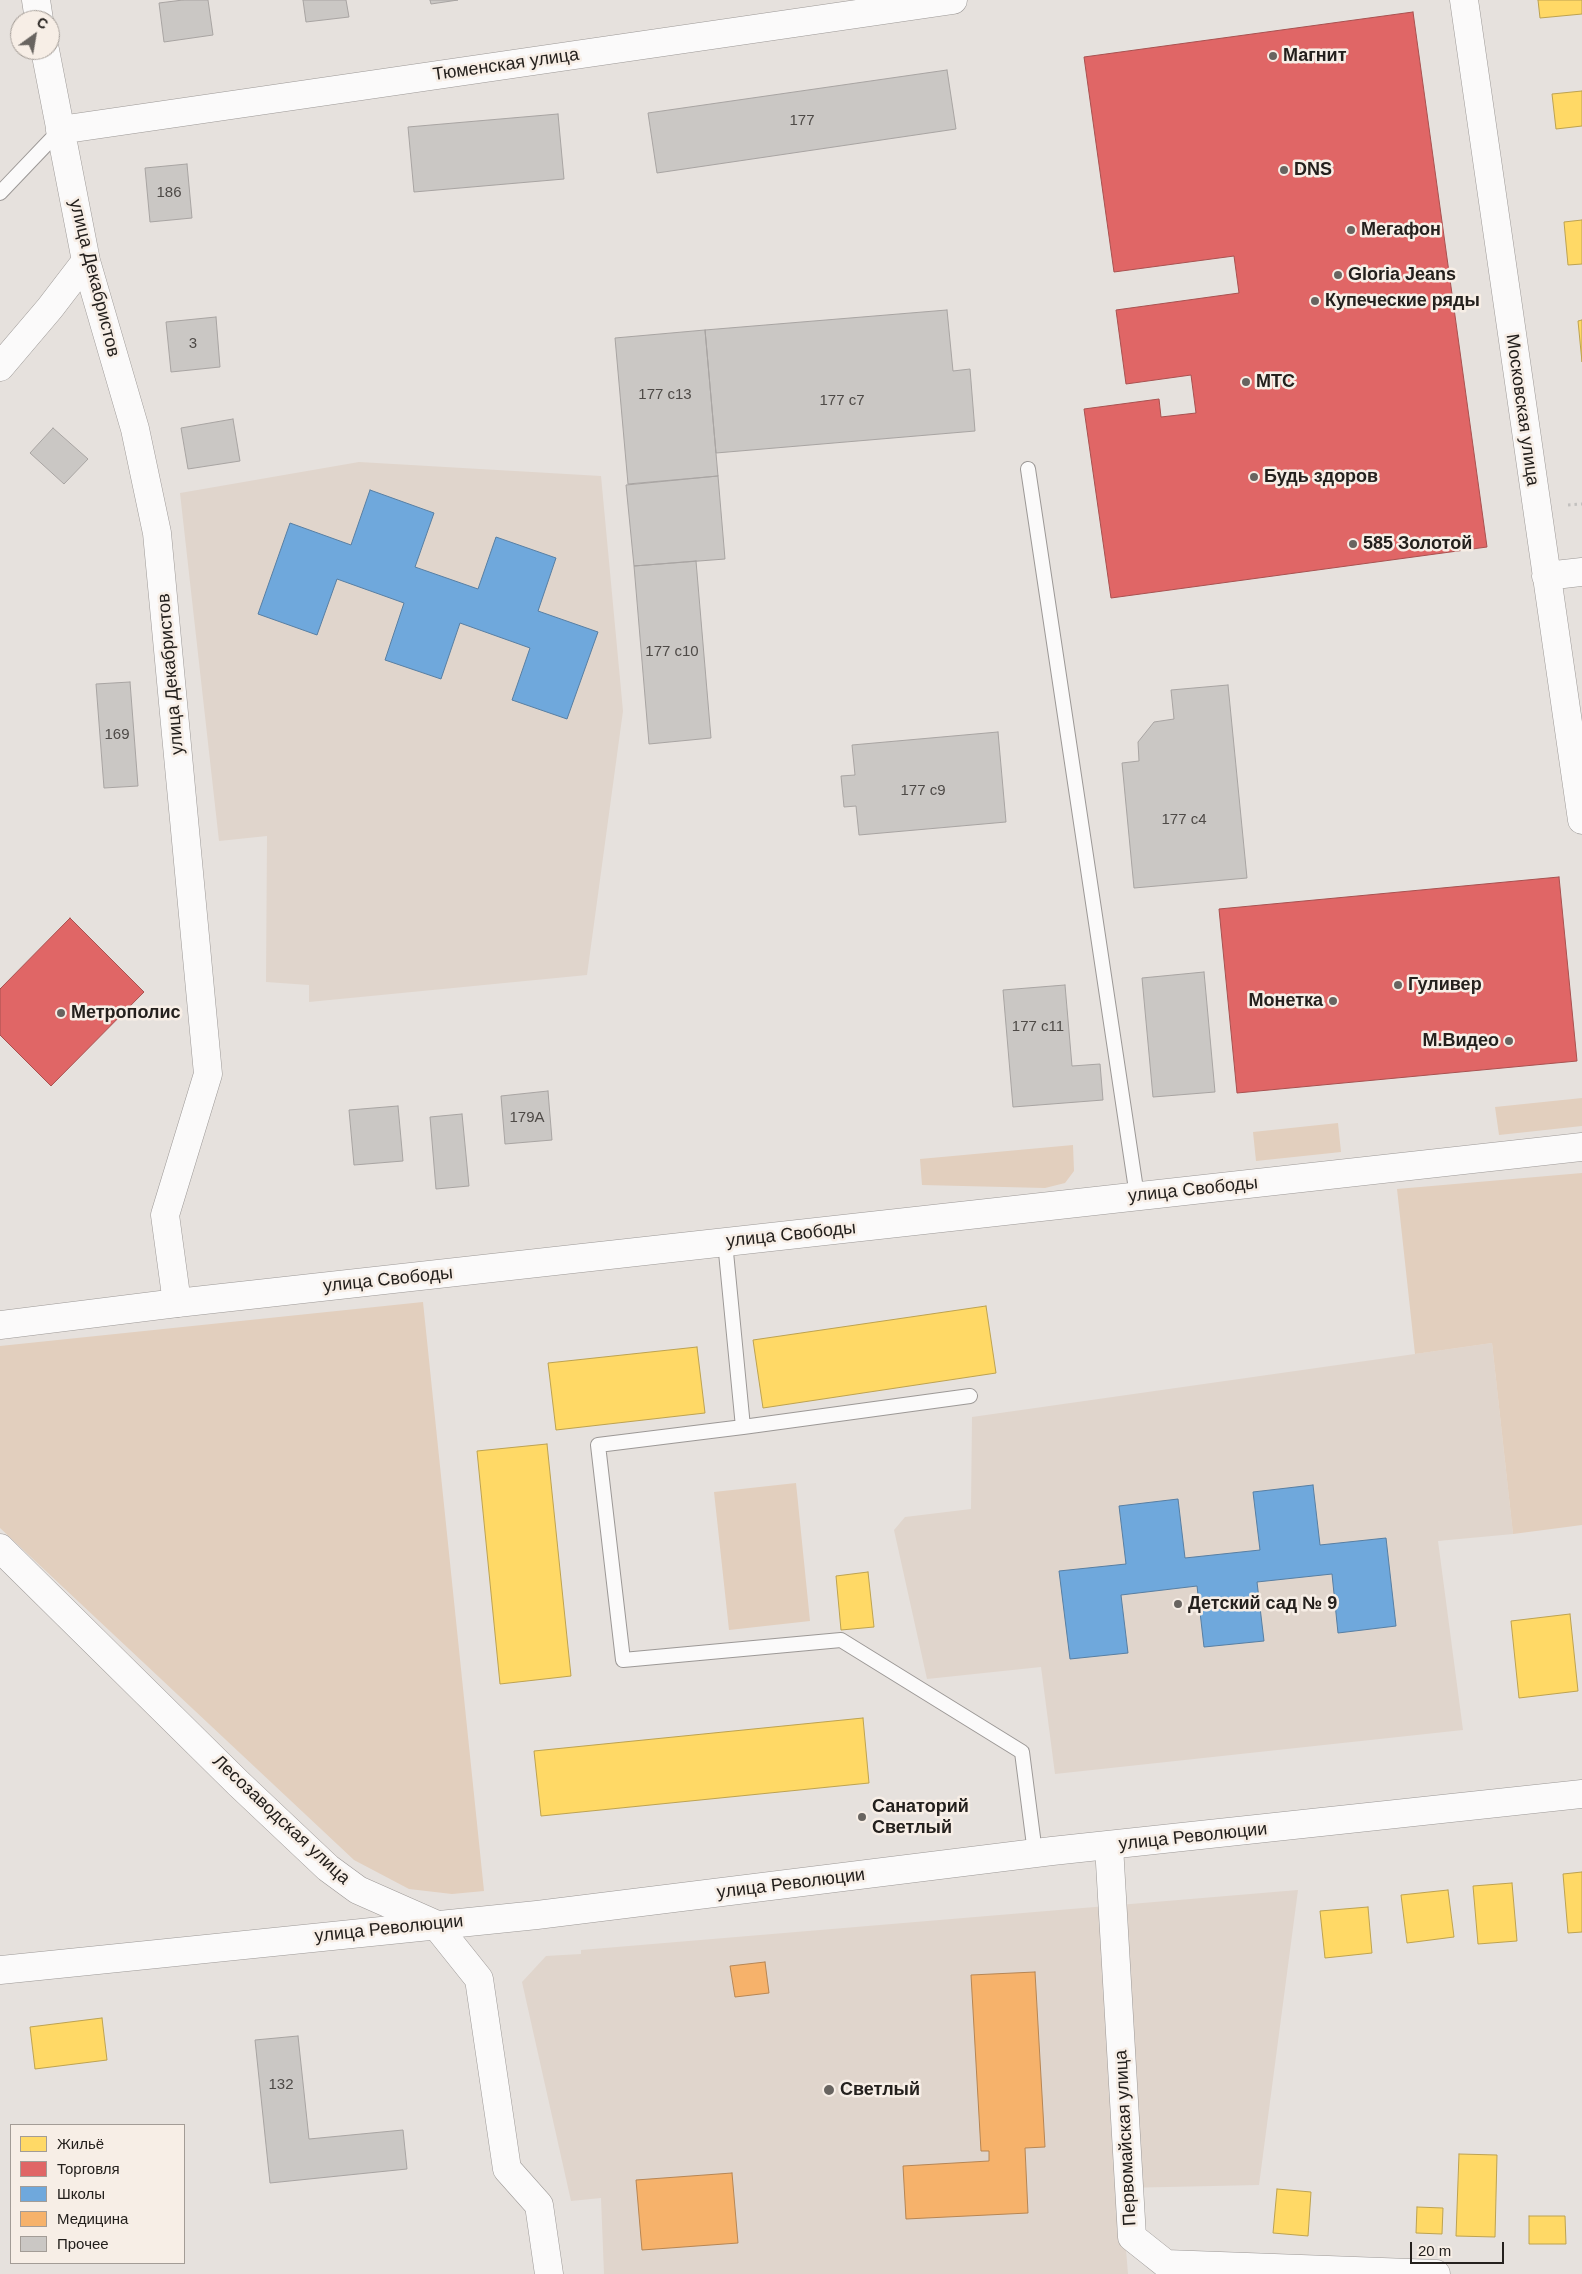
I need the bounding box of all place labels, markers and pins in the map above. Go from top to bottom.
place label: Магнит [1283,45,1346,67]
marker: Магнит [1267,50,1279,62]
place label: DNS [1294,159,1332,181]
marker: DNS [1278,164,1290,176]
place label: Мегафон [1361,219,1441,241]
marker: Мегафон [1345,224,1357,236]
place label: Gloria Jeans [1348,264,1456,286]
marker: Gloria Jeans [1332,269,1344,281]
place label: Купеческие ряды [1325,290,1480,312]
marker: Купеческие ряды [1309,295,1321,307]
place label: МТС [1256,371,1295,393]
marker: МТС [1240,376,1252,388]
place label: Будь здоров [1264,466,1378,488]
marker: Будь здоров [1248,471,1260,483]
place label: 585 Золотой [1363,533,1472,555]
marker: 585 Золотой [1347,538,1359,550]
place label: Гуливер [1408,974,1482,996]
marker: Гуливер [1392,979,1404,991]
place label: Монетка [1249,990,1323,1012]
marker: Монетка [1327,995,1339,1007]
place label: Метрополис [71,1002,181,1024]
marker: Метрополис [55,1007,67,1019]
place label: М.Видео [1423,1030,1499,1052]
marker: М.Видео [1503,1035,1515,1047]
place label: Детский сад № 9 [1188,1593,1337,1615]
marker: Детский сад № 9 [1172,1598,1184,1610]
place label: Санаторий Светлый [872,1796,969,1838]
marker: Санаторий Светлый [856,1811,868,1823]
place label: Светлый [840,2079,920,2101]
marker: Светлый [822,2083,836,2097]

